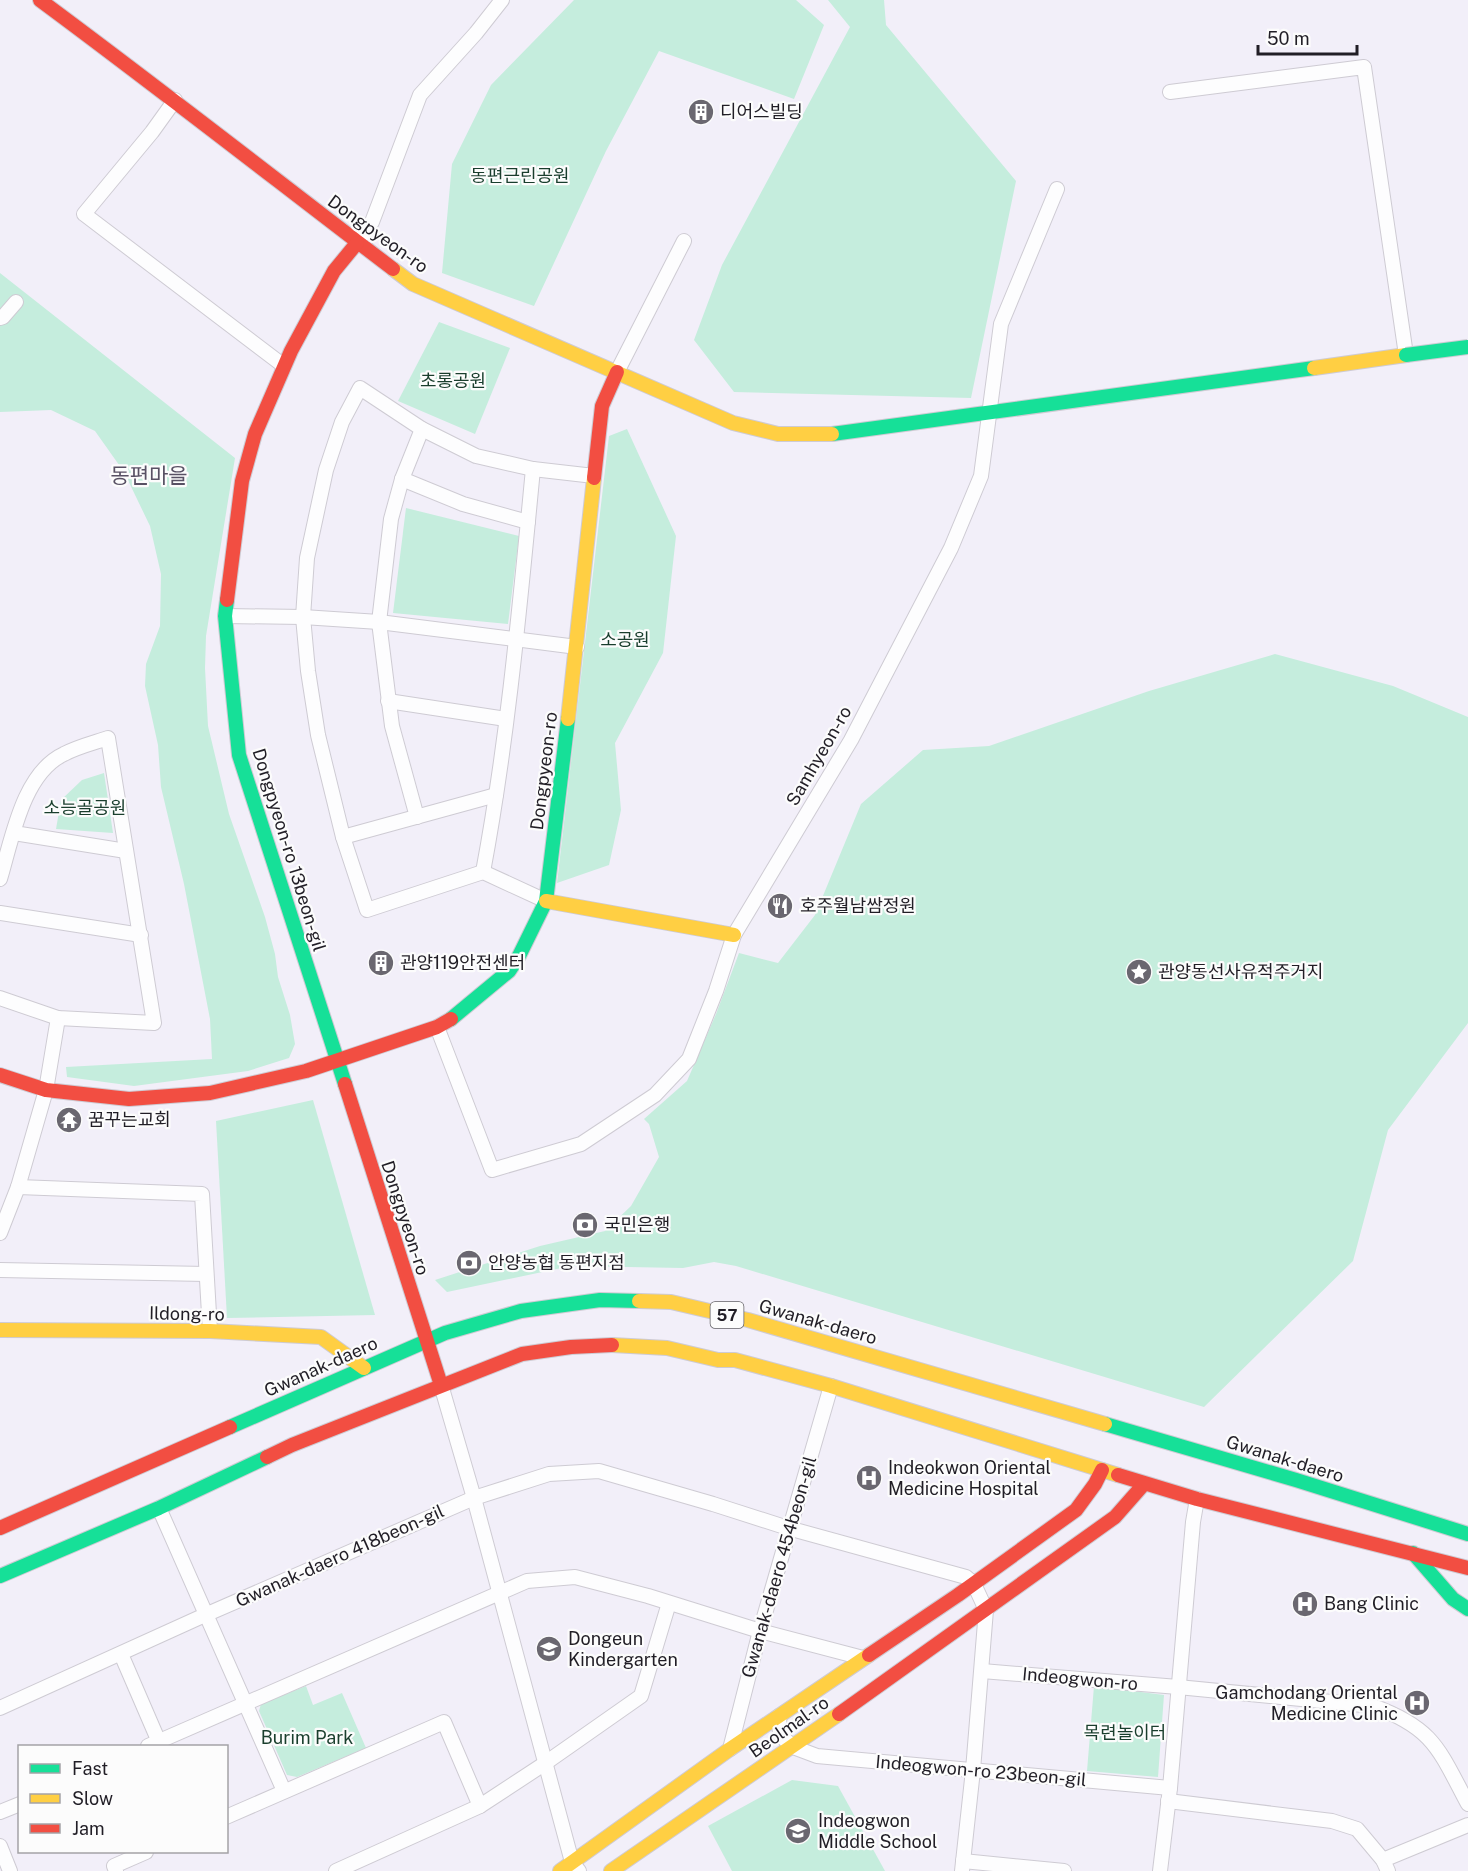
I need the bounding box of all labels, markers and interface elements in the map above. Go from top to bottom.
scale bar [1258,18,1357,56]
text: 50 m [1267,28,1310,49]
building icon: 디어스빌딩 [686,97,716,127]
place label: 디어스빌딩 [720,101,803,122]
park label: 동편근린공원 [470,165,570,186]
street label: Dongpyeon-ro [324,190,433,277]
park label: 초롱공원 [420,370,486,391]
district label: 동편마을 [110,463,188,488]
park label: 소공원 [600,629,650,650]
street label: Samhyeon-ro [782,702,856,809]
street label: Dongpyeon-ro [526,711,561,831]
street label: Dongpyeon-ro 13beon-gil [249,746,330,954]
park label: 소능골공원 [44,797,126,818]
restaurant icon: 호주월남쌈정원 [765,891,795,921]
place label: 호주월남쌈정원 [800,895,916,916]
building icon: 관양119안전센터 [366,948,396,978]
place label: 관양119안전센터 [400,952,525,973]
place icon: 관양동선사유적주거지 [1124,957,1154,987]
place label: 관양동선사유적주거지 [1158,961,1324,982]
temple icon: 꿈꾸는교회 [54,1105,84,1135]
place label: 꿈꾸는교회 [88,1109,171,1130]
street label: Dongpyeon-ro [377,1158,434,1278]
bank icon: 국민은행 [570,1210,600,1240]
place label: 국민은행 [604,1214,670,1235]
bank icon: 안양농협 동편지점 [454,1248,484,1278]
place label: 안양농협 동편지점 [488,1252,625,1273]
street label: Gwanak-daero [757,1295,880,1348]
street label: Ildong-ro [149,1302,225,1325]
road number: 57 [710,1302,744,1328]
street label: Gwanak-daero [261,1332,381,1401]
street label: Gwanak-daero [1224,1431,1346,1486]
street label: Gwanak-daero 454beon-gil [737,1454,820,1680]
place label: Indeokwon Oriental Medicine Hospital [888,1457,1051,1499]
hospital icon: Indeokwon Oriental Medicine Hospital [854,1463,884,1493]
street label: Gwanak-daero 418beon-gil [232,1500,447,1611]
hospital icon: Bang Clinic [1290,1589,1320,1619]
place label: Bang Clinic [1324,1593,1419,1614]
place label: Dongeun Kindergarten [568,1628,678,1670]
school or university icon: Dongeun Kindergarten [534,1634,564,1664]
street label: Indeogwon-ro [1021,1663,1139,1694]
place label: Gamchodang Oriental Medicine Clinic [1215,1682,1398,1724]
hospital icon: Gamchodang Oriental Medicine Clinic [1402,1688,1432,1718]
street label: Beolmal-ro [745,1692,833,1762]
park label: 목련놀이터 [1084,1722,1166,1743]
park label: Burim Park [261,1727,353,1748]
legend [18,1745,228,1853]
street label: Indeogwon-ro 23beon-gil [875,1751,1087,1790]
text: Fast [72,1758,108,1779]
text: Slow [72,1788,113,1809]
place label: Indeogwon Middle School [818,1810,937,1852]
school or university icon: Indeogwon Middle School [783,1816,813,1846]
text: Jam [72,1818,105,1839]

